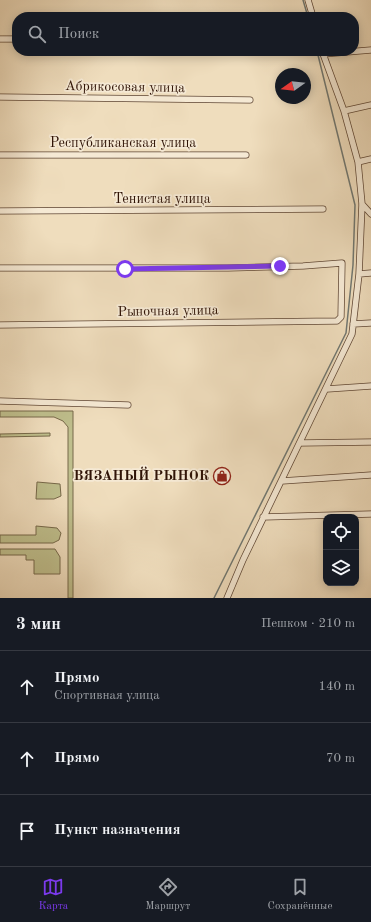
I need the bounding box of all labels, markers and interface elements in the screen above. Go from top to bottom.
search box [12,12,359,56]
icon: search [26,23,48,45]
text: Поиск [58,27,99,42]
north arrow [275,68,311,104]
street label: Абрикосовая улица [65,79,185,95]
street label: Республиканская улица [50,136,196,150]
street label: Тенистая улица [113,192,211,206]
route end [271,257,289,275]
route start [116,260,134,278]
street label: Рыночная улица [117,303,219,319]
place label: ВЯЗАНЫЙ РЫНОК [73,466,210,483]
shop icon: ВЯЗАНЫЙ РЫНОК [212,466,232,486]
map controls [323,514,359,586]
button: locate [323,514,359,550]
button: layers [323,550,359,586]
text: 3 мин [16,616,61,633]
text: Пешком · 210 m [261,617,355,630]
text: Прямо [54,671,100,686]
icon: ahead [16,676,38,698]
text: 140 m [318,680,355,693]
text: Спортивная улица [54,689,160,702]
icon: ahead [16,748,38,770]
text: Прямо [54,751,100,766]
text: 70 m [326,752,355,765]
icon: arrive [16,820,38,842]
text: Пункт назначения [54,823,181,838]
tab: Карта [39,876,68,914]
tab: Маршрут [145,876,191,914]
tab: Сохранённые [268,876,332,914]

